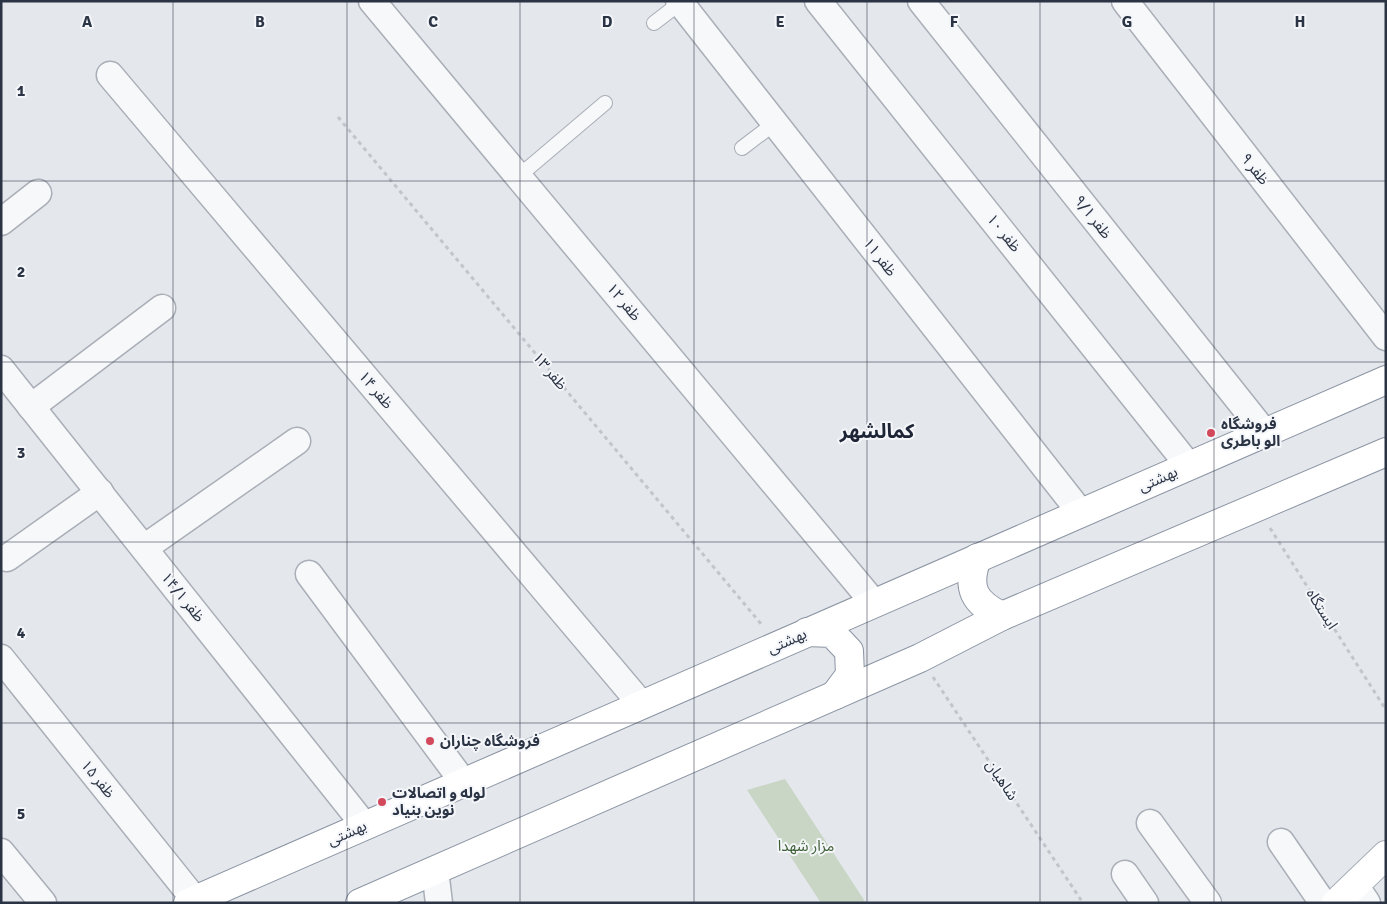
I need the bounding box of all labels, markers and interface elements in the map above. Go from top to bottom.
text: A [82,12,93,32]
text: B [255,12,265,32]
text: C [428,12,438,32]
text: D [602,12,613,32]
text: E [775,12,785,32]
text: F [950,12,959,32]
text: G [1122,12,1132,32]
text: H [1295,12,1305,32]
text: 1 [17,81,26,101]
street label: ظفر ۹ [1237,150,1273,188]
street label: ظفر ۹/۱ [1070,192,1116,242]
street label: ظفر ۱۰ [983,210,1025,256]
street label: ظفر ۱۱ [859,234,901,280]
text: 2 [17,262,25,282]
street label: ظفر ۱۲ [603,279,645,325]
street label: ظفر ۱۳ [529,348,571,394]
street label: ظفر ۱۴ [355,367,397,413]
place label: فروشگاه الو باطری [1221,415,1280,450]
district label: کمالشهر [839,419,915,444]
marker: فروشگاه الو باطری [1205,427,1217,439]
text: 3 [17,443,25,463]
street label: بهشتی [1136,462,1180,496]
street label: ظفر ۱۴/۱ [157,568,209,626]
street label: ایستگاه [1303,585,1341,633]
text: 4 [17,623,26,643]
street label: بهشتی [765,624,809,658]
place label: فروشگاه چناران [440,732,540,751]
marker: فروشگاه چناران [424,735,436,747]
street label: ظفر ۱۵ [77,756,119,802]
street label: شاهیان [982,756,1022,804]
place label: لوله و اتصالات نوین بنیاد [392,784,485,819]
marker: لوله و اتصالات نوین بنیاد [376,796,388,808]
text: 5 [17,804,25,824]
street label: بهشتی [325,816,369,850]
park label: مزار شهدا [778,837,834,855]

